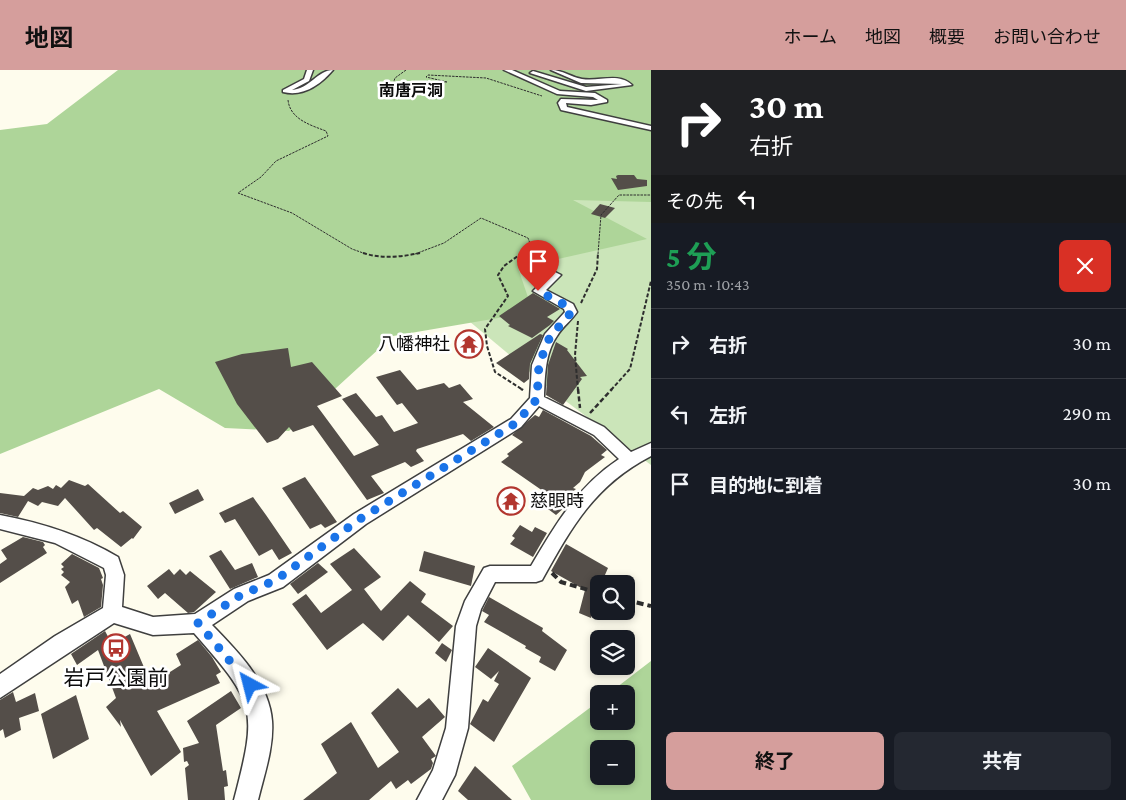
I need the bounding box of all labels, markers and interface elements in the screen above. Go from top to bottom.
text: 地図 [25,24,73,51]
text: ホーム [784,27,837,47]
text: 地図 [865,27,901,47]
text: 概要 [929,27,965,47]
text: お問い合わせ [993,27,1101,47]
district label: 南唐戸洞 [379,82,443,99]
text: 30 m [749,87,824,126]
icon: right [666,90,731,155]
text: 右折 [749,134,793,159]
icon: left [733,185,761,213]
text: その先 [666,191,723,212]
pin [517,240,559,291]
text: 5 分 [666,240,716,273]
button: close [1059,240,1111,292]
icon: arrive [524,247,552,275]
text: 350 m · 10:43 [666,276,750,293]
temple icon: 八幡神社 [454,329,484,359]
icon: right [666,330,694,358]
text: 30 m [1072,333,1111,354]
place label: 八幡神社 [378,334,450,354]
text: 右折 [709,335,747,356]
icon: left [666,400,694,428]
text: 290 m [1063,403,1111,424]
text: 左折 [709,405,747,426]
icon: arrive [666,470,694,498]
text: 30 m [1072,473,1111,494]
text: 目的地に到着 [709,475,823,496]
temple icon: 慈眼時 [496,486,526,516]
place label: 慈眼時 [530,491,584,511]
map controls [590,575,635,785]
button: search [590,575,635,620]
button: layers [590,630,635,675]
bus stop icon: 岩戸公園前 [101,633,131,663]
position arrow [223,658,275,710]
place label: 岩戸公園前 [64,666,169,690]
button: + [590,685,635,730]
button: 終了 [666,732,884,790]
button: 共有 [894,732,1111,790]
button: − [590,740,635,785]

